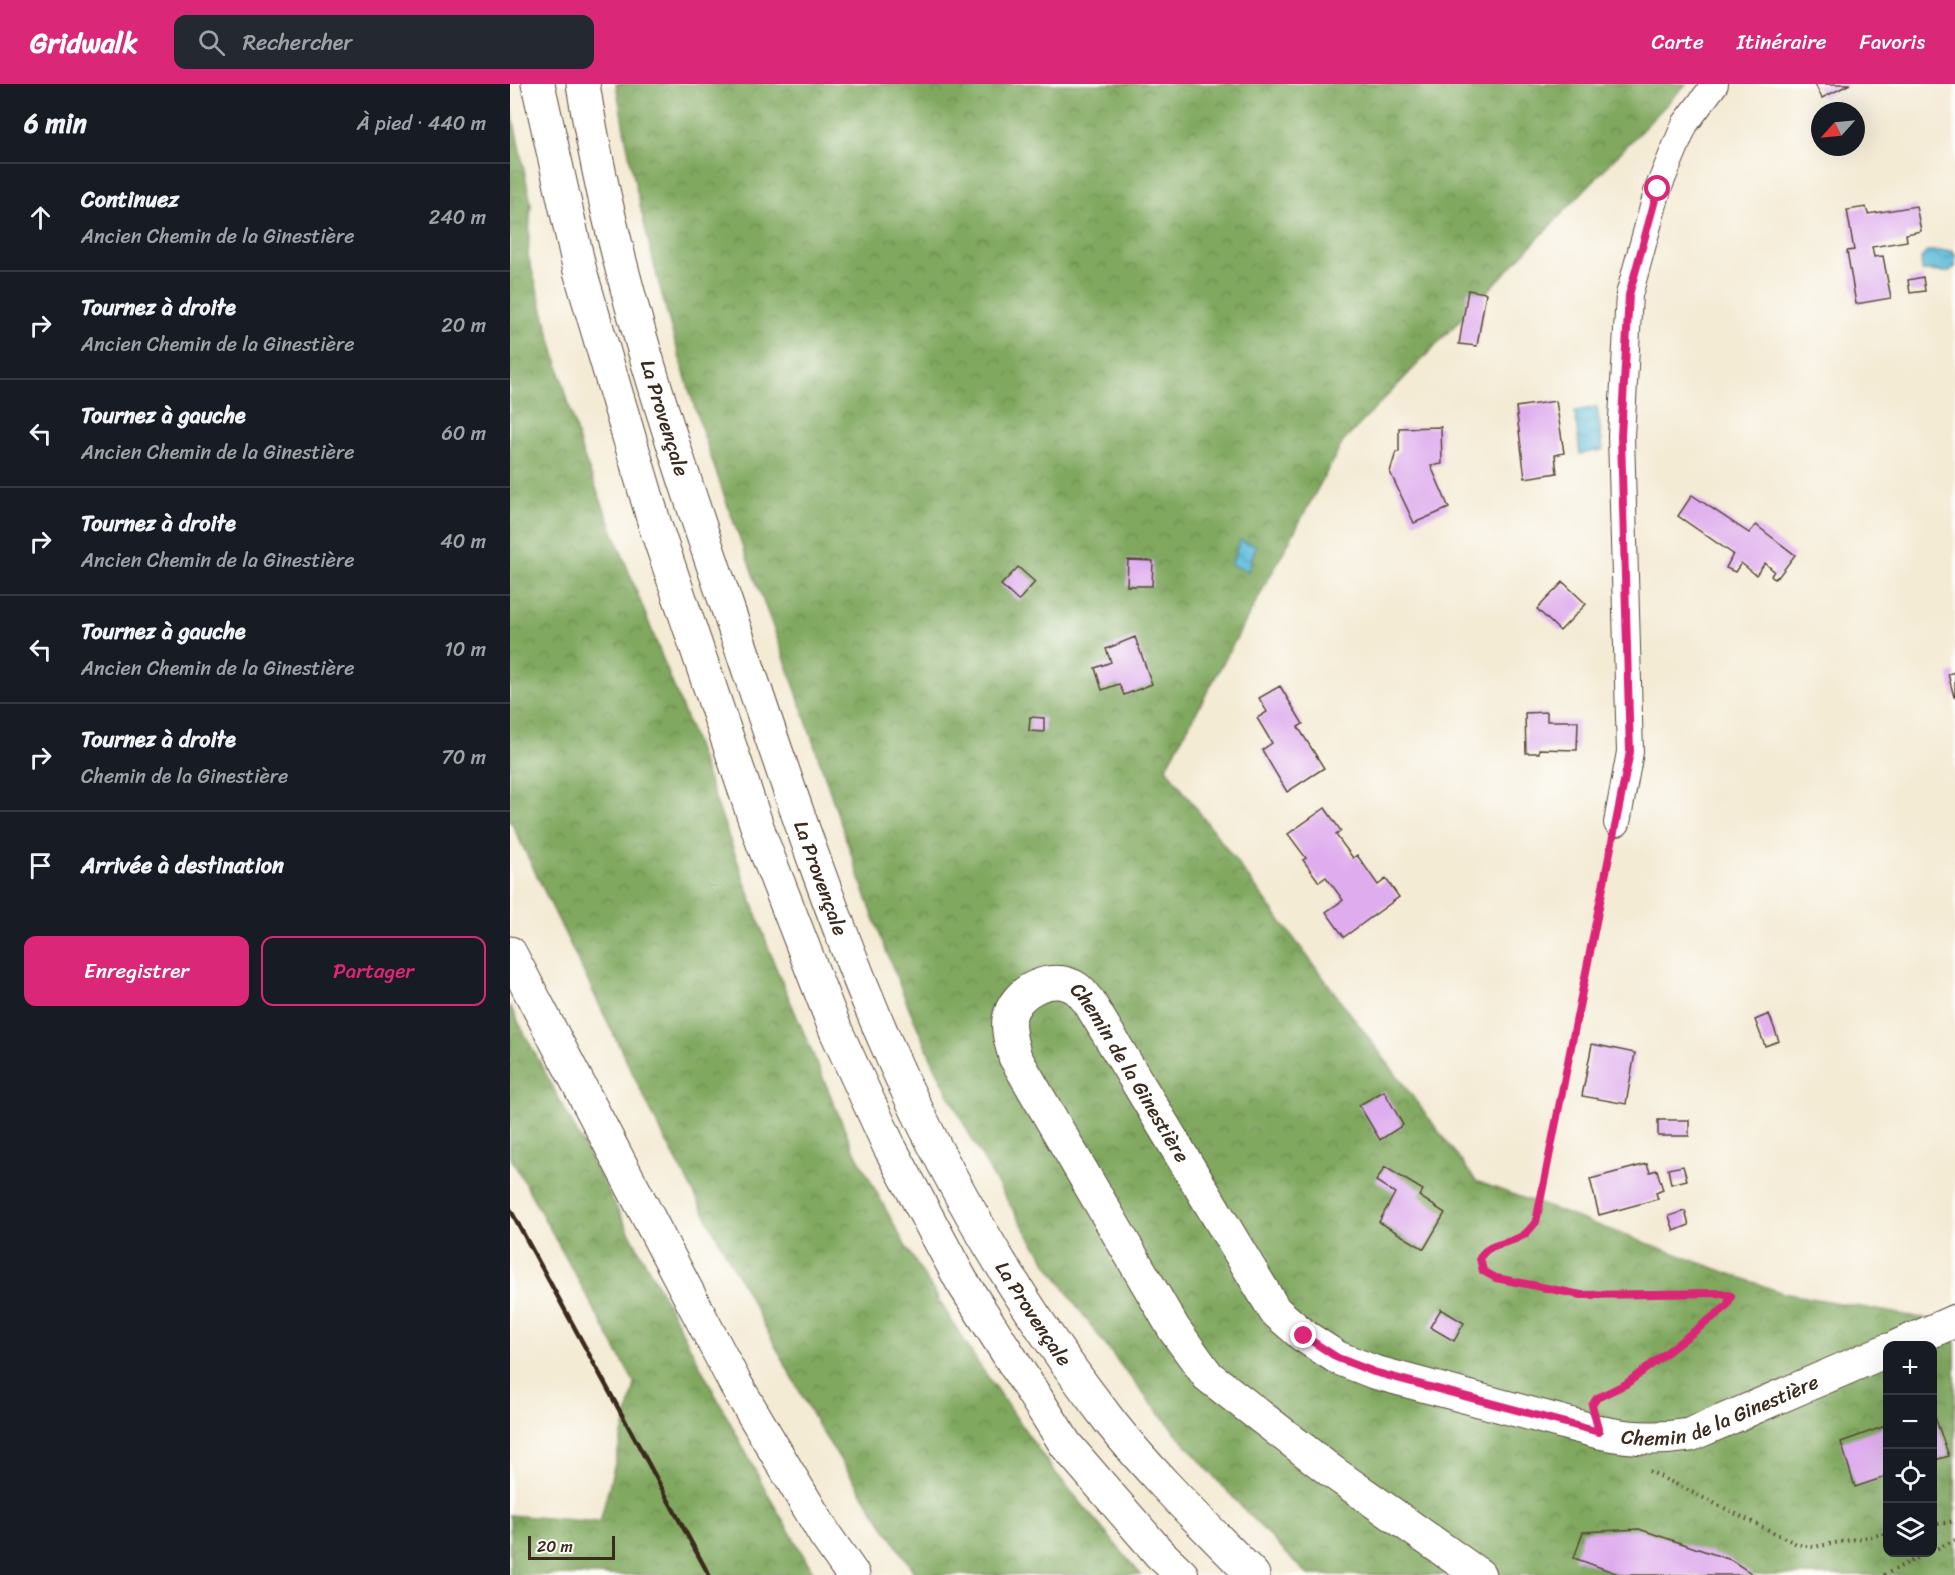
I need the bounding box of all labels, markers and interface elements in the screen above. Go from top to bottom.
search box [174,15,594,69]
text: Gridwalk [30,18,138,67]
text: Rechercher [243,23,352,62]
text: Carte [1652,23,1704,61]
text: Itinéraire [1737,23,1827,61]
text: Favoris [1860,23,1925,61]
icon: search [195,26,228,59]
text: 6 min [24,100,87,146]
north arrow [1811,102,1865,156]
text: À pied · 440 m [357,106,486,141]
route start [1644,175,1670,201]
text: Continuez [81,180,179,219]
text: 240 m [429,200,486,235]
icon: ahead [24,201,57,234]
text: Ancien Chemin de la Ginestière [81,219,355,254]
text: Tournez à droite [81,288,236,327]
text: 20 m [441,308,486,343]
icon: right [24,309,57,342]
text: Ancien Chemin de la Ginestière [81,327,355,362]
street label: La Provençale [630,355,700,481]
text: Tournez à gauche [81,396,246,435]
text: 60 m [441,416,486,451]
icon: left [24,417,57,450]
text: Ancien Chemin de la Ginestière [81,435,355,470]
text: Tournez à droite [81,504,236,543]
text: 40 m [440,524,486,559]
icon: right [24,525,57,558]
text: Ancien Chemin de la Ginestière [81,543,355,578]
text: Tournez à gauche [81,612,246,651]
text: 10 m [444,632,486,667]
icon: left [24,633,57,666]
text: Ancien Chemin de la Ginestière [81,651,355,686]
text: Tournez à droite [81,720,236,759]
text: 70 m [441,740,486,775]
icon: right [24,741,57,774]
text: Chemin de la Ginestière [81,759,288,794]
street label: La Provençale [784,816,858,941]
text: Arrivée à destination [81,846,284,885]
icon: arrive [24,849,57,882]
button: Enregistrer [24,936,249,1006]
button: Partager [261,936,486,1006]
street label: Chemin de la Ginestière [1062,973,1199,1170]
street label: La Provençale [986,1254,1081,1374]
route end [1290,1322,1316,1348]
map controls [1883,1341,1937,1557]
button: + [1883,1341,1937,1395]
street label: Chemin de la Ginestière [1620,1364,1824,1456]
button: − [1883,1395,1937,1449]
button: locate [1883,1449,1937,1503]
button: layers [1883,1503,1937,1557]
text: 20 m [537,1532,573,1561]
scale bar [528,1533,615,1560]

